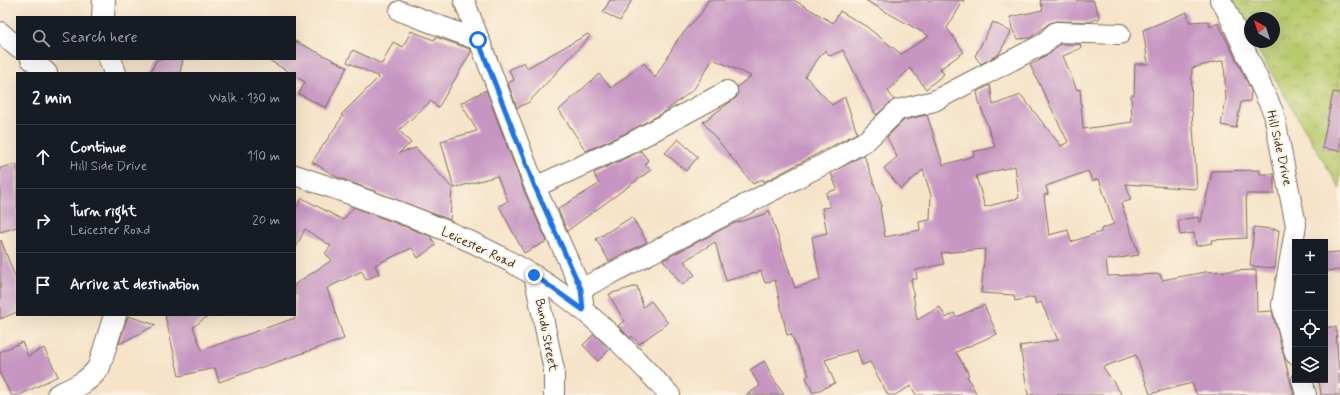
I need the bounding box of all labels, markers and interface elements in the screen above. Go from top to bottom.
north arrow [1244,12,1280,48]
search box [16,16,296,60]
icon: search [30,27,52,49]
text: Search here [62,28,138,48]
route start [469,31,487,49]
text: 2 min [32,87,72,109]
text: Walk · 130 m [209,90,280,107]
street label: Hill Side Drive [1262,109,1296,187]
text: Continue [70,138,126,158]
icon: ahead [32,146,54,168]
text: 110 m [247,148,280,165]
text: Hill Side Drive [70,158,147,175]
text: Turn right [70,202,137,222]
icon: right [32,210,54,232]
text: 20 m [252,212,280,229]
text: Leicester Road [70,222,150,239]
street label: Leicester Road [438,223,518,273]
map controls [1292,239,1328,383]
button: + [1292,239,1328,275]
route end [525,266,543,284]
icon: arrive [32,274,54,296]
text: Arrive at destination [70,275,199,295]
button: − [1292,275,1328,311]
street label: Bundu Street [531,297,561,373]
button: locate [1292,311,1328,347]
button: layers [1292,347,1328,383]

